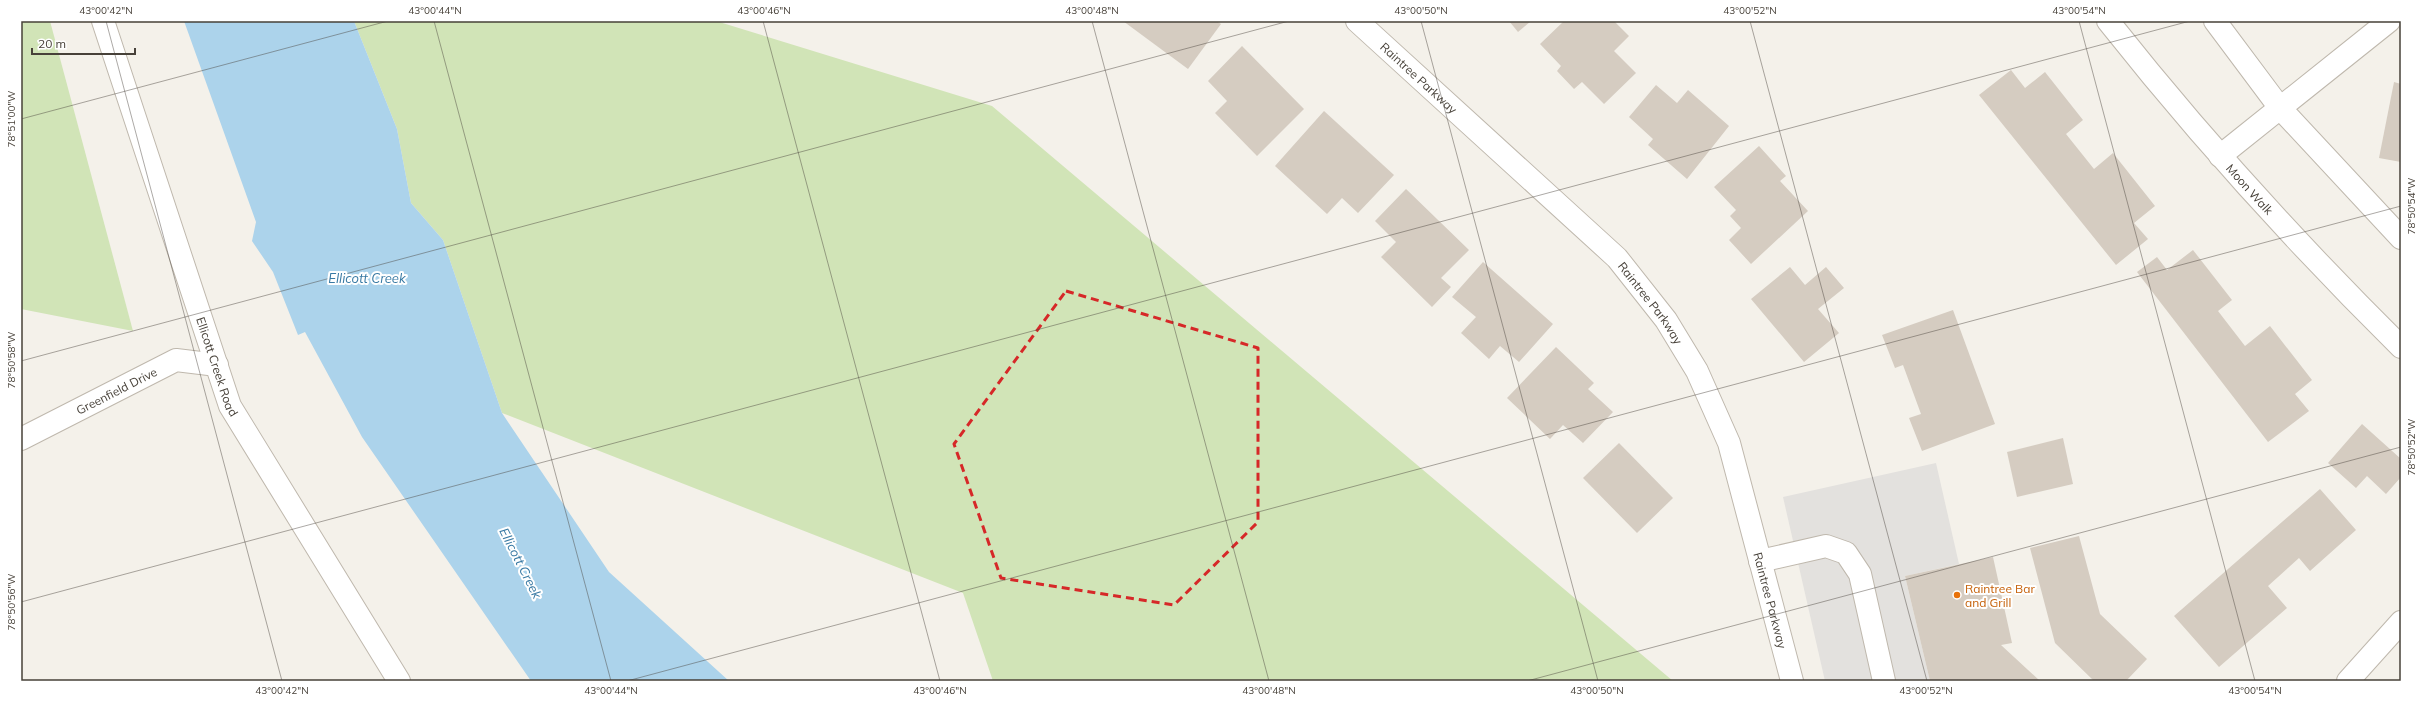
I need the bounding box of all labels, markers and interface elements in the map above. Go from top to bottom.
text: 43°00'42"N [79,4,133,17]
text: 43°00'44"N [408,4,462,17]
text: 43°00'46"N [737,4,791,17]
text: 43°00'48"N [1065,4,1119,17]
text: 43°00'50"N [1394,4,1448,17]
text: 43°00'52"N [1723,4,1777,17]
text: 43°00'54"N [2052,4,2106,17]
scale bar [32,30,135,56]
text: 20 m [38,36,66,51]
street label: Raintree Parkway [1377,39,1461,117]
text: 78°51'00"W [5,91,18,147]
street label: Moon Walk [2223,160,2277,218]
text: 78°50'54"W [2405,178,2418,234]
street label: Raintree Parkway [1615,259,1687,347]
water label: Ellicott Creek [328,270,406,286]
street label: Ellicott Creek Road [194,315,242,419]
text: 78°50'58"W [5,332,18,388]
street label: Greenfield Drive [73,364,159,417]
text: 78°50'52"W [2405,419,2418,475]
water label: Ellicott Creek [496,525,546,601]
street label: Raintree Parkway [1751,551,1791,651]
text: 78°50'56"W [5,574,18,630]
place label: Raintree Bar and Grill [1965,581,2035,610]
marker: Raintree Bar and Grill [1952,590,1962,600]
text: 43°00'42"N [255,684,309,697]
text: 43°00'44"N [584,684,638,697]
text: 43°00'46"N [913,684,967,697]
text: 43°00'48"N [1242,684,1296,697]
text: 43°00'50"N [1570,684,1624,697]
text: 43°00'52"N [1899,684,1953,697]
text: 43°00'54"N [2228,684,2282,697]

